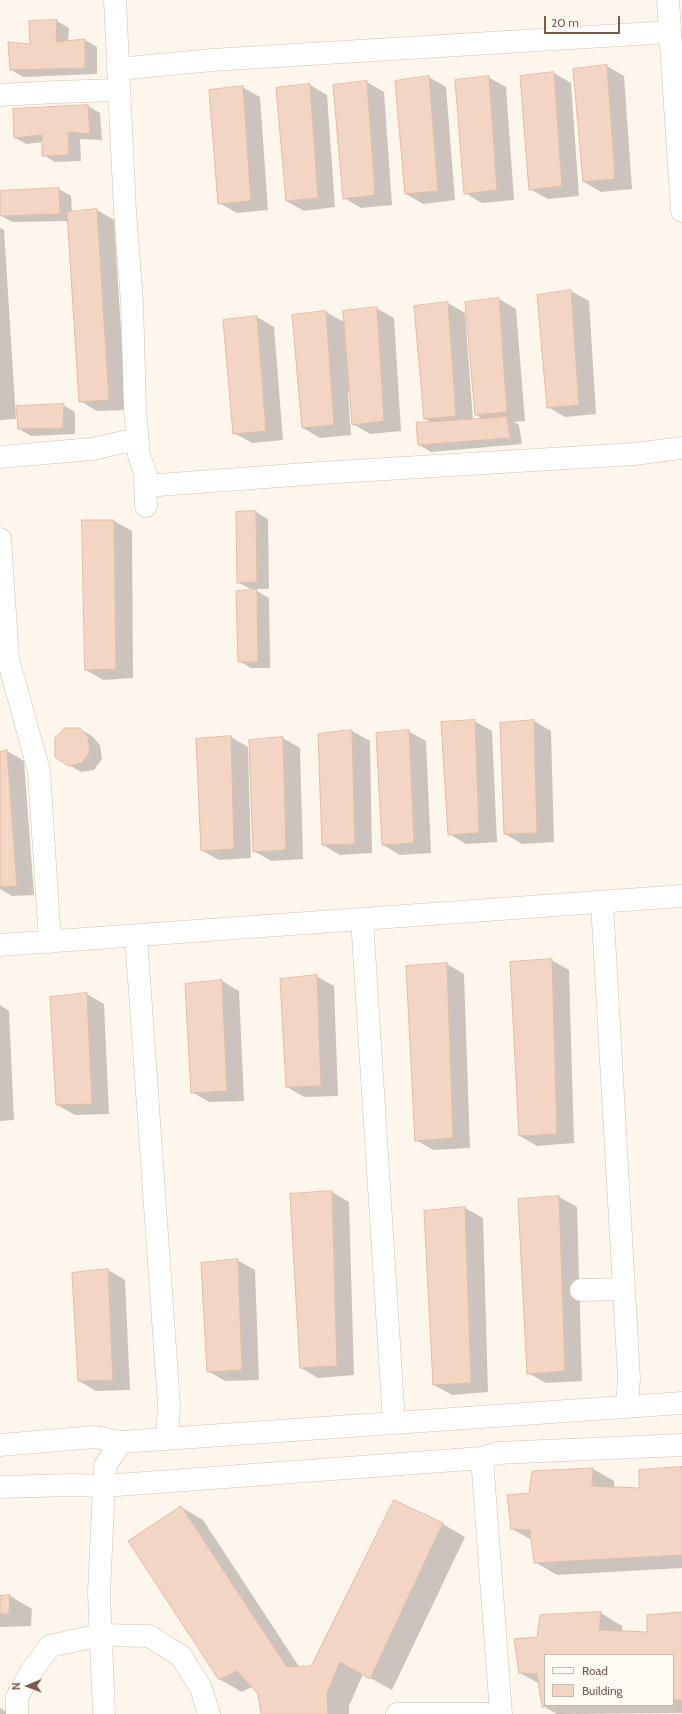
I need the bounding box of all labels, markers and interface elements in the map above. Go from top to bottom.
scale bar [546,8,622,34]
text: 20 m [551,15,579,30]
legend [544,1654,674,1706]
text: Road [582,1663,608,1678]
north arrow [8,1666,48,1706]
text: N [9,1682,23,1690]
text: Building [582,1683,623,1698]

